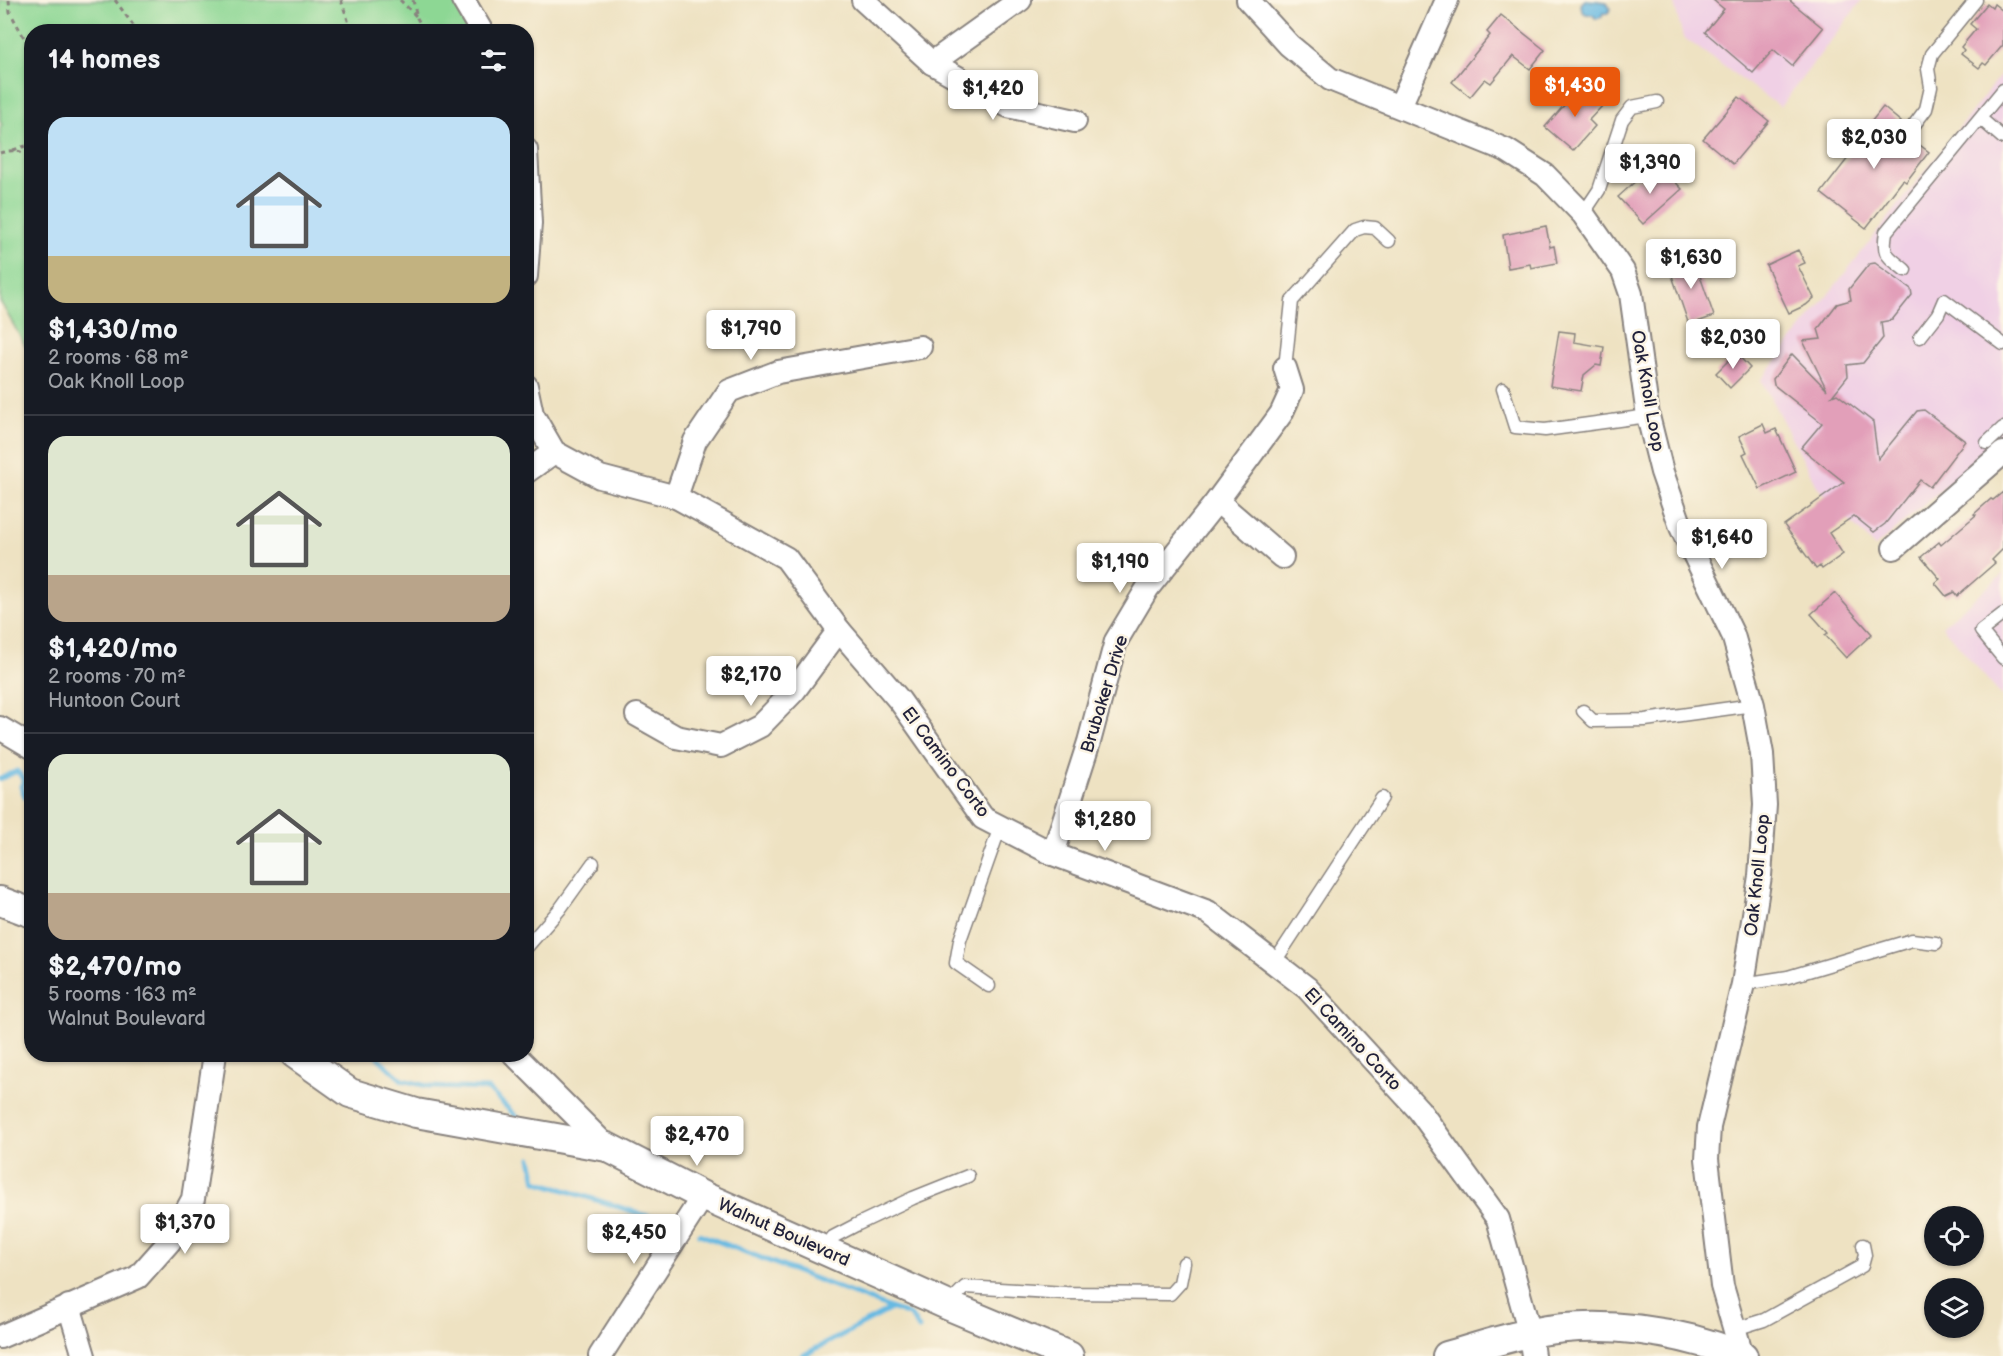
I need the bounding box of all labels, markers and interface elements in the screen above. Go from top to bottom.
icon: filters [477,44,510,77]
text: 14 homes [48,45,160,76]
pin: $1,430 [1526,67,1624,118]
pin: $1,420 [944,70,1042,121]
text: $1,430 [1544,74,1606,98]
text: $1,420 [962,77,1024,101]
pin: $2,030 [1825,119,1923,170]
text: $2,030 [1841,126,1907,150]
pin: $1,390 [1601,144,1699,195]
text: $1,390 [1619,151,1681,175]
icon: home [225,156,333,264]
pin: $1,630 [1642,239,1740,290]
text: $1,630 [1660,246,1722,270]
pin: $1,790 [702,310,800,361]
text: $1,430/mo [48,315,178,346]
text: $1,790 [720,317,782,341]
pin: $2,030 [1684,319,1782,370]
text: $2,030 [1700,326,1766,350]
street label: Oak Knoll Loop [1626,329,1669,453]
text: 2 rooms · 68 m² [48,346,189,370]
text: Oak Knoll Loop [48,370,185,394]
icon: home [225,475,333,583]
pin: $1,640 [1673,519,1771,570]
text: $1,640 [1691,526,1753,550]
pin: $1,190 [1071,543,1169,594]
text: $1,190 [1091,550,1149,574]
street label: Brubaker Drive [1077,632,1132,756]
text: $1,420/mo [48,634,178,665]
pin: $2,170 [702,656,800,707]
text: $2,170 [720,663,782,687]
text: 2 rooms · 70 m² [48,665,186,689]
text: Huntoon Court [48,689,180,713]
street label: El Camino Corto [897,703,994,822]
icon: home [225,793,333,901]
pin: $1,280 [1056,801,1154,852]
text: $1,280 [1074,808,1136,832]
street label: Oak Knoll Loop [1741,813,1774,937]
text: $2,470/mo [48,952,182,983]
text: 5 rooms · 163 m² [48,983,197,1007]
street label: El Camino Corto [1300,984,1406,1095]
text: Walnut Boulevard [48,1007,206,1031]
pin: $2,470 [648,1116,746,1167]
text: $2,470 [665,1123,729,1147]
street label: Walnut Boulevard [715,1194,853,1271]
pin: $1,370 [136,1204,234,1255]
map controls [1924,1206,1984,1338]
button: locate [1924,1206,1984,1266]
text: $1,370 [154,1211,216,1235]
pin: $2,450 [585,1214,683,1265]
text: $2,450 [601,1221,667,1245]
button: layers [1924,1278,1984,1338]

